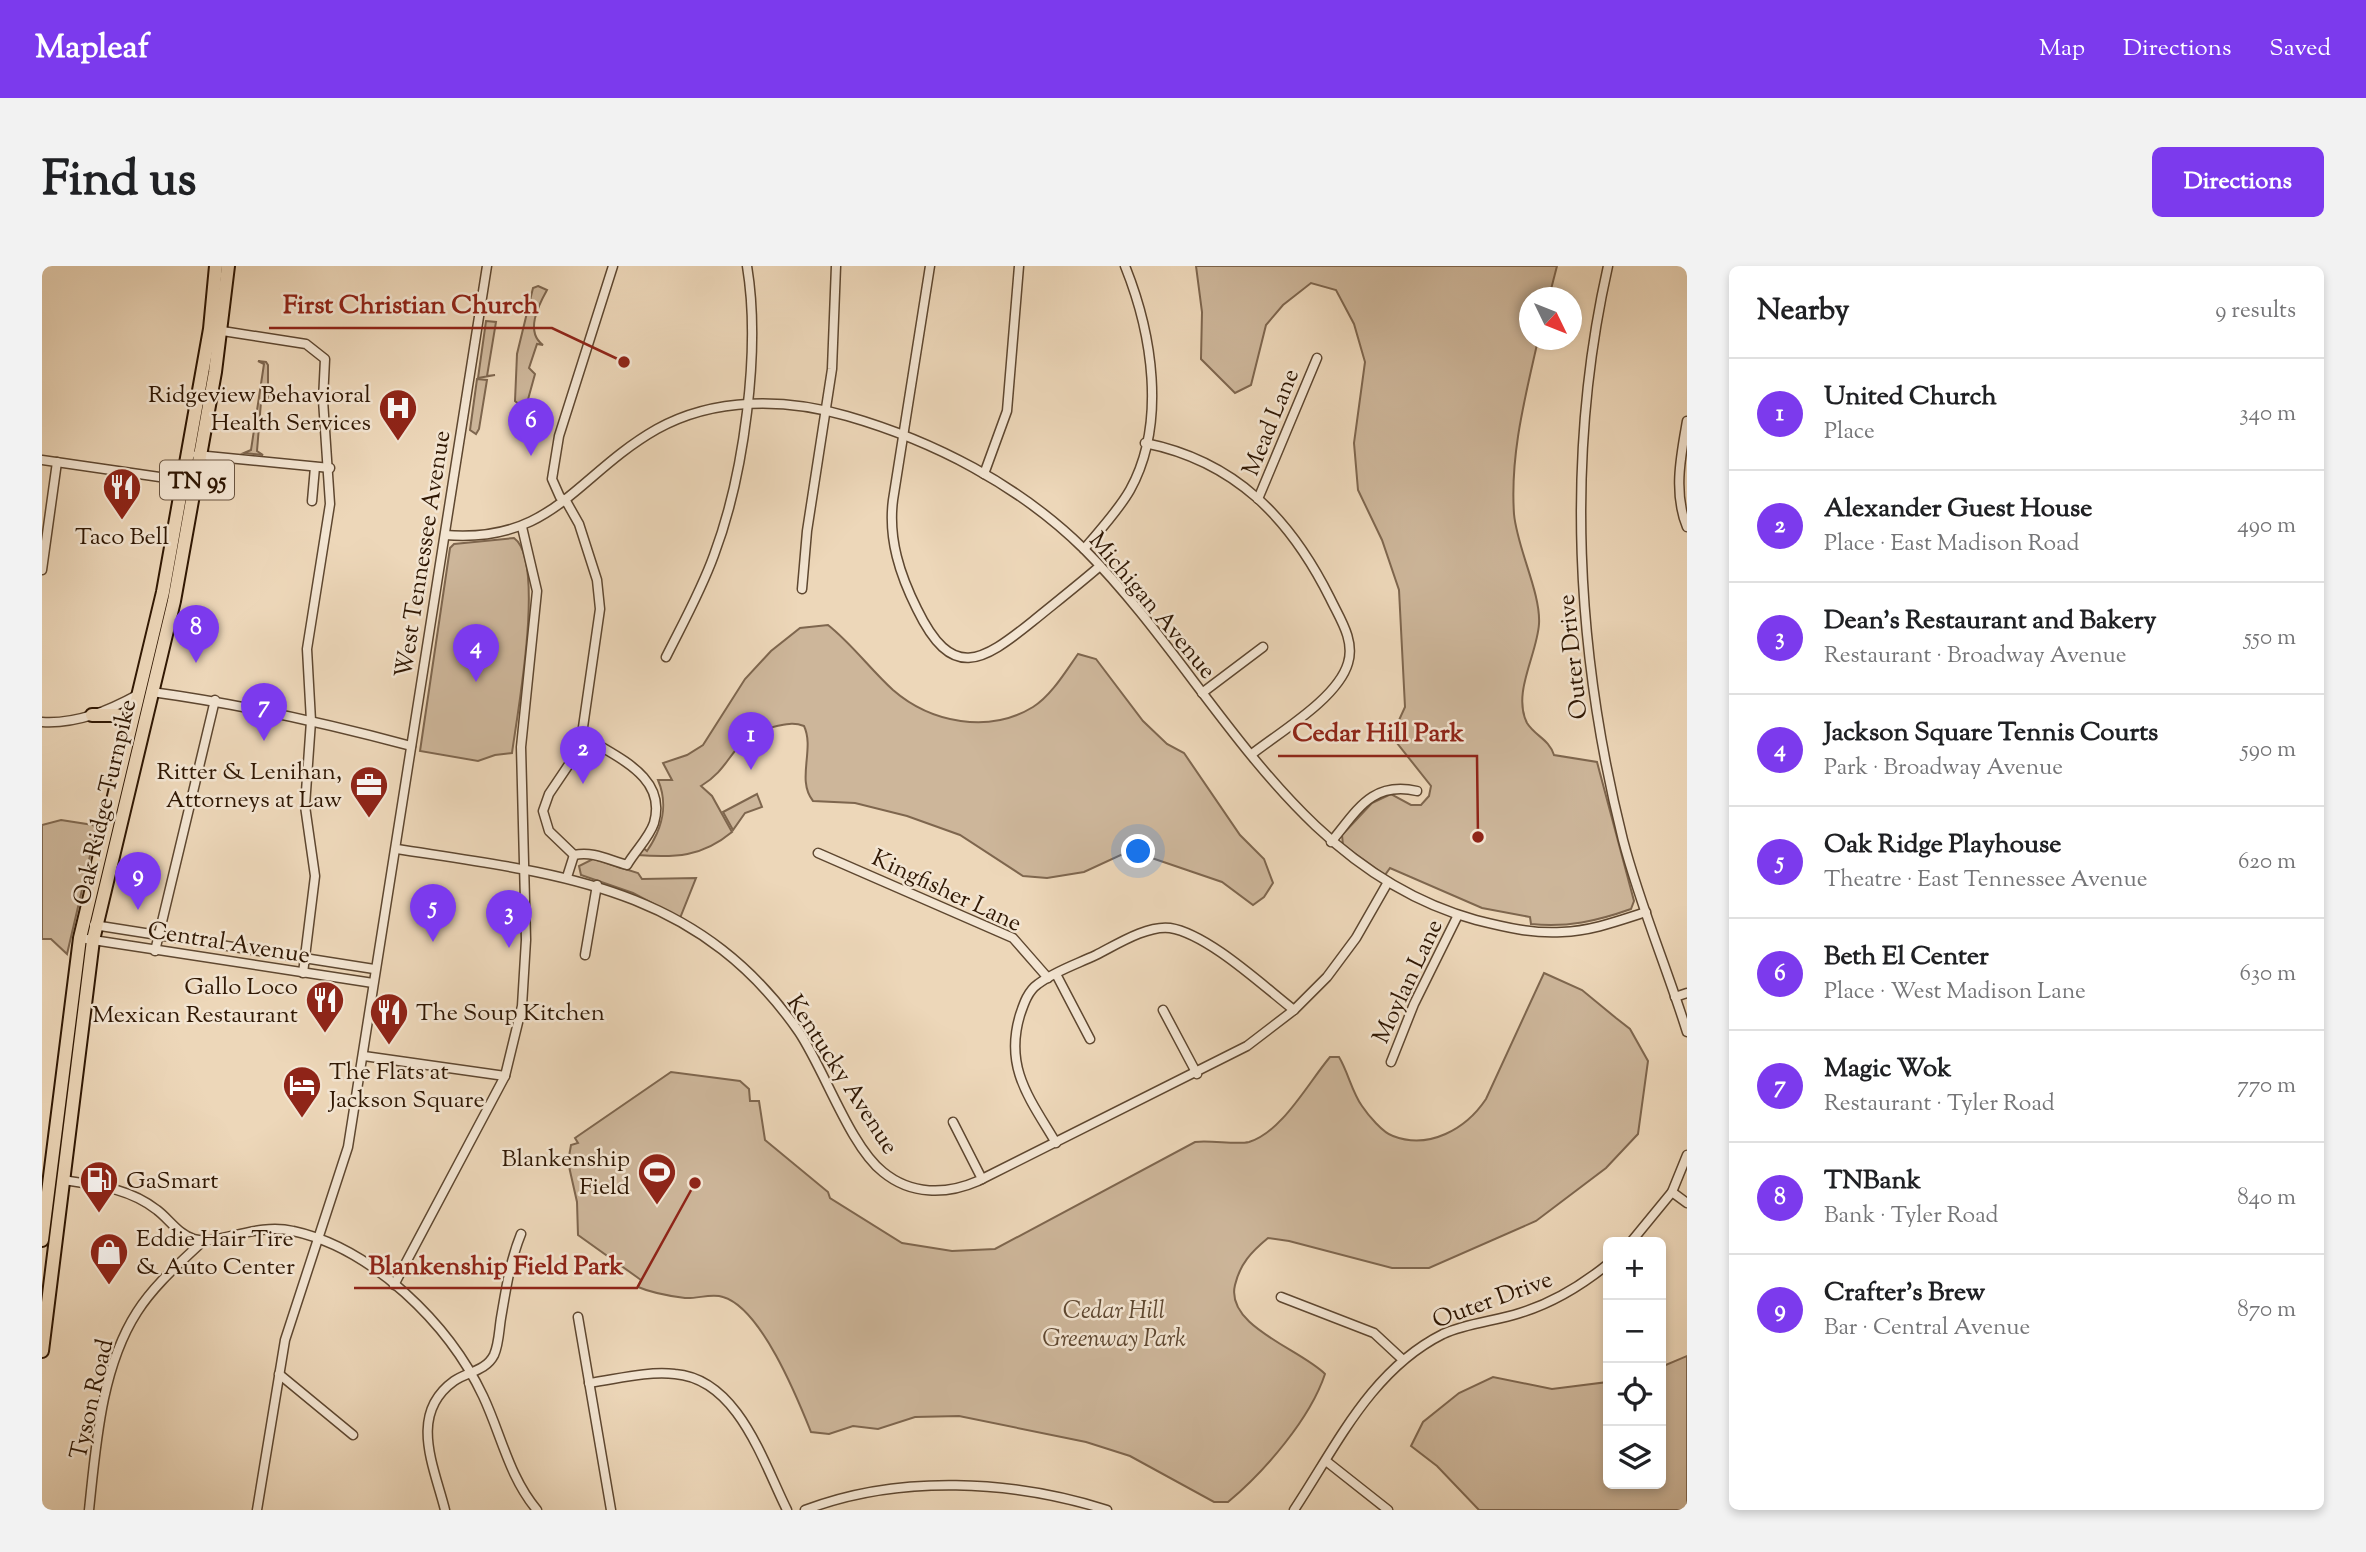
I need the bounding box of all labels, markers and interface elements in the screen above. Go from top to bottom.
text: Mapleaf [35,25,149,73]
text: Map [2039,32,2085,66]
text: Directions [2123,32,2231,66]
text: Saved [2269,32,2331,66]
text: Find us [42,147,196,217]
button: Directions [2152,147,2324,217]
callout: First Christian Church [269,281,552,328]
north arrow [1519,287,1582,350]
text: First Christian Church [283,288,540,325]
text: Nearby [1757,290,1849,333]
text: 9 results [2215,295,2296,328]
street label: Mead Lane [1235,364,1309,481]
place label: Ridgeview Behavioral Health Services [148,379,371,441]
text: United Church [1824,379,1997,416]
hospital icon: Ridgeview Behavioral Health Services [377,387,419,442]
pin: 6 [508,398,554,456]
text: 1 [1776,398,1784,431]
text: 340 m [2239,398,2296,431]
text: Place [1824,416,1875,449]
street label: West Tennessee Avenue [388,428,460,680]
road number: TN 95 [160,461,234,500]
restaurant icon: Taco Bell [101,466,143,521]
text: Alexander Guest House [1824,491,2092,528]
text: 2 [1775,510,1785,543]
text: 490 m [2237,510,2296,543]
place label: Taco Bell [75,521,169,555]
street label: Michigan Avenue [1080,525,1223,687]
text: Place · East Madison Road [1824,528,2079,561]
street label: Outer Drive [1551,593,1597,721]
text: Dean's Restaurant and Bakery [1824,603,2156,640]
pin: 8 [173,605,219,663]
text: 3 [1775,622,1785,655]
text: 550 m [2244,622,2296,655]
pin: 4 [453,624,499,682]
text: Restaurant · Broadway Avenue [1824,640,2126,673]
pin: 7 [241,683,287,741]
street label: Oak Ridge Turnpike [66,696,146,909]
callout: Cedar Hill Park [1278,709,1477,756]
pin: 1 [728,712,774,770]
text: Jackson Square Tennis Courts [1824,715,2158,752]
text: Cedar Hill Park [1292,716,1465,753]
pin: 2 [560,726,606,784]
text: 4 [1774,734,1786,767]
text: 590 m [2241,734,2296,767]
text: Park · Broadway Avenue [1824,752,2063,785]
place label: Ritter & Lenihan, Attorneys at Law [157,756,342,818]
office icon: Ritter & Lenihan, Attorneys at Law [348,764,390,819]
text: Oak Ridge Playhouse [1824,827,2061,864]
your location [1121,834,1155,868]
street label: Kingfisher Lane [866,842,1027,941]
text: 5 [1776,846,1784,879]
text: 620 m [2238,846,2296,879]
pin: 9 [115,852,161,910]
text: Theatre · East Tennessee Avenue [1824,864,2147,897]
pin: 5 [410,884,456,942]
pin: 3 [486,890,532,948]
street label: Central Avenue [145,914,312,974]
street label: Moylan Lane [1365,914,1452,1050]
text: Beth El Center [1824,939,1989,976]
text: 6 [1774,958,1786,991]
text: 630 m [2239,958,2296,991]
place label: Gallo Loco Mexican Restaurant [92,971,298,1033]
text: Place · West Madison Lane [1824,976,2086,1009]
restaurant icon: Gallo Loco Mexican Restaurant [304,979,346,1034]
street label: Kentucky Avenue [777,989,906,1162]
restaurant icon: The Soup Kitchen [368,991,410,1046]
place label: The Soup Kitchen [416,997,605,1031]
text: Magic Wok [1824,1051,1951,1088]
place label: The Flats at Jackson Square [327,1056,485,1118]
hotel icon: The Flats at Jackson Square [281,1064,323,1119]
text: 7 [1774,1070,1786,1103]
text: 770 m [2237,1070,2296,1103]
text: Restaurant · Tyler Road [1824,1088,2055,1121]
place label: Blankenship Field [502,1143,630,1205]
sports icon: Blankenship Field [636,1151,678,1206]
fuel station icon: GaSmart [78,1159,120,1214]
text: TNBank [1824,1163,1921,1200]
place label: GaSmart [126,1165,218,1199]
text: 8 [1774,1182,1786,1215]
text: 840 m [2237,1182,2296,1215]
text: Bank · Tyler Road [1824,1200,1998,1233]
place label: Eddie Hair Tire & Auto Center [136,1223,295,1285]
shop icon: Eddie Hair Tire & Auto Center [88,1231,130,1286]
map controls [1603,1237,1666,1489]
button: + [1603,1237,1666,1300]
callout: Blankenship Field Park [354,1241,637,1288]
text: Blankenship Field Park [369,1249,624,1286]
street label: Outer Drive [1428,1263,1557,1338]
text: Crafter's Brew [1824,1275,1985,1312]
text: 9 [1774,1294,1786,1327]
text: 870 m [2237,1294,2296,1327]
park label: Cedar Hill Greenway Park [1042,1295,1186,1357]
button: − [1603,1300,1666,1363]
text: Bar · Central Avenue [1824,1312,2030,1345]
street label: Tyson Road [63,1336,123,1463]
button: locate [1603,1363,1666,1426]
button: layers [1603,1426,1666,1489]

